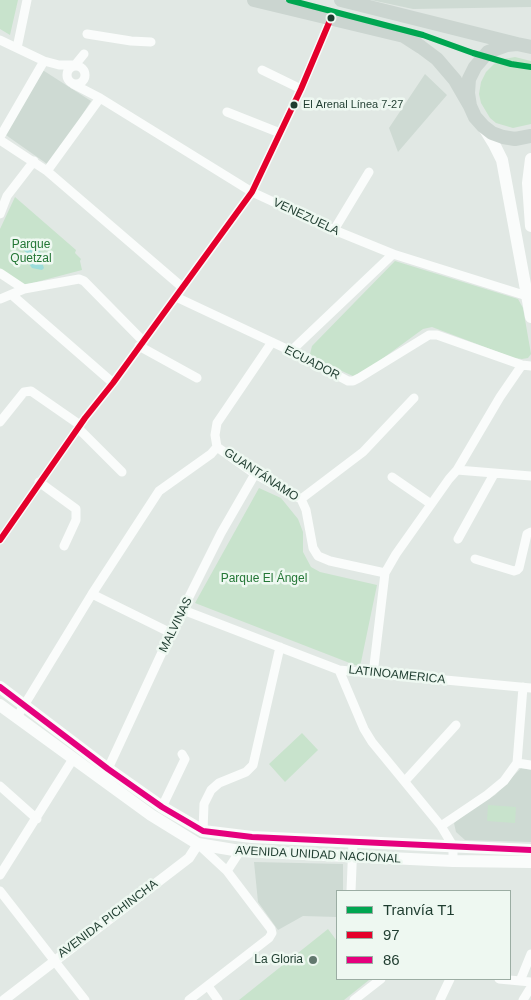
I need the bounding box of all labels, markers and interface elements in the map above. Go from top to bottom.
unlabelled marker [326,13,336,23]
place label: El Arenal Línea 7-27 [303,98,403,112]
marker: El Arenal Línea 7-27 [289,100,299,110]
street label: VENEZUELA [271,195,341,239]
park label: Parque Quetzal [10,238,52,266]
street label: ECUADOR [282,343,342,383]
street label: GUANTÁNAMO [221,446,301,504]
park label: Parque El Ángel [221,572,307,586]
street label: MALVINAS [156,595,196,655]
street label: LATINOAMERICA [348,663,446,687]
street label: AVENIDA UNIDAD NACIONAL [235,843,401,867]
street label: AVENIDA PICHINCHA [55,877,161,961]
legend [336,890,511,980]
text: Tranvía T1 [383,901,455,918]
text: 97 [383,926,400,943]
text: 86 [383,951,400,968]
place label: La Gloria [254,953,303,967]
marker: La Gloria [307,954,319,966]

